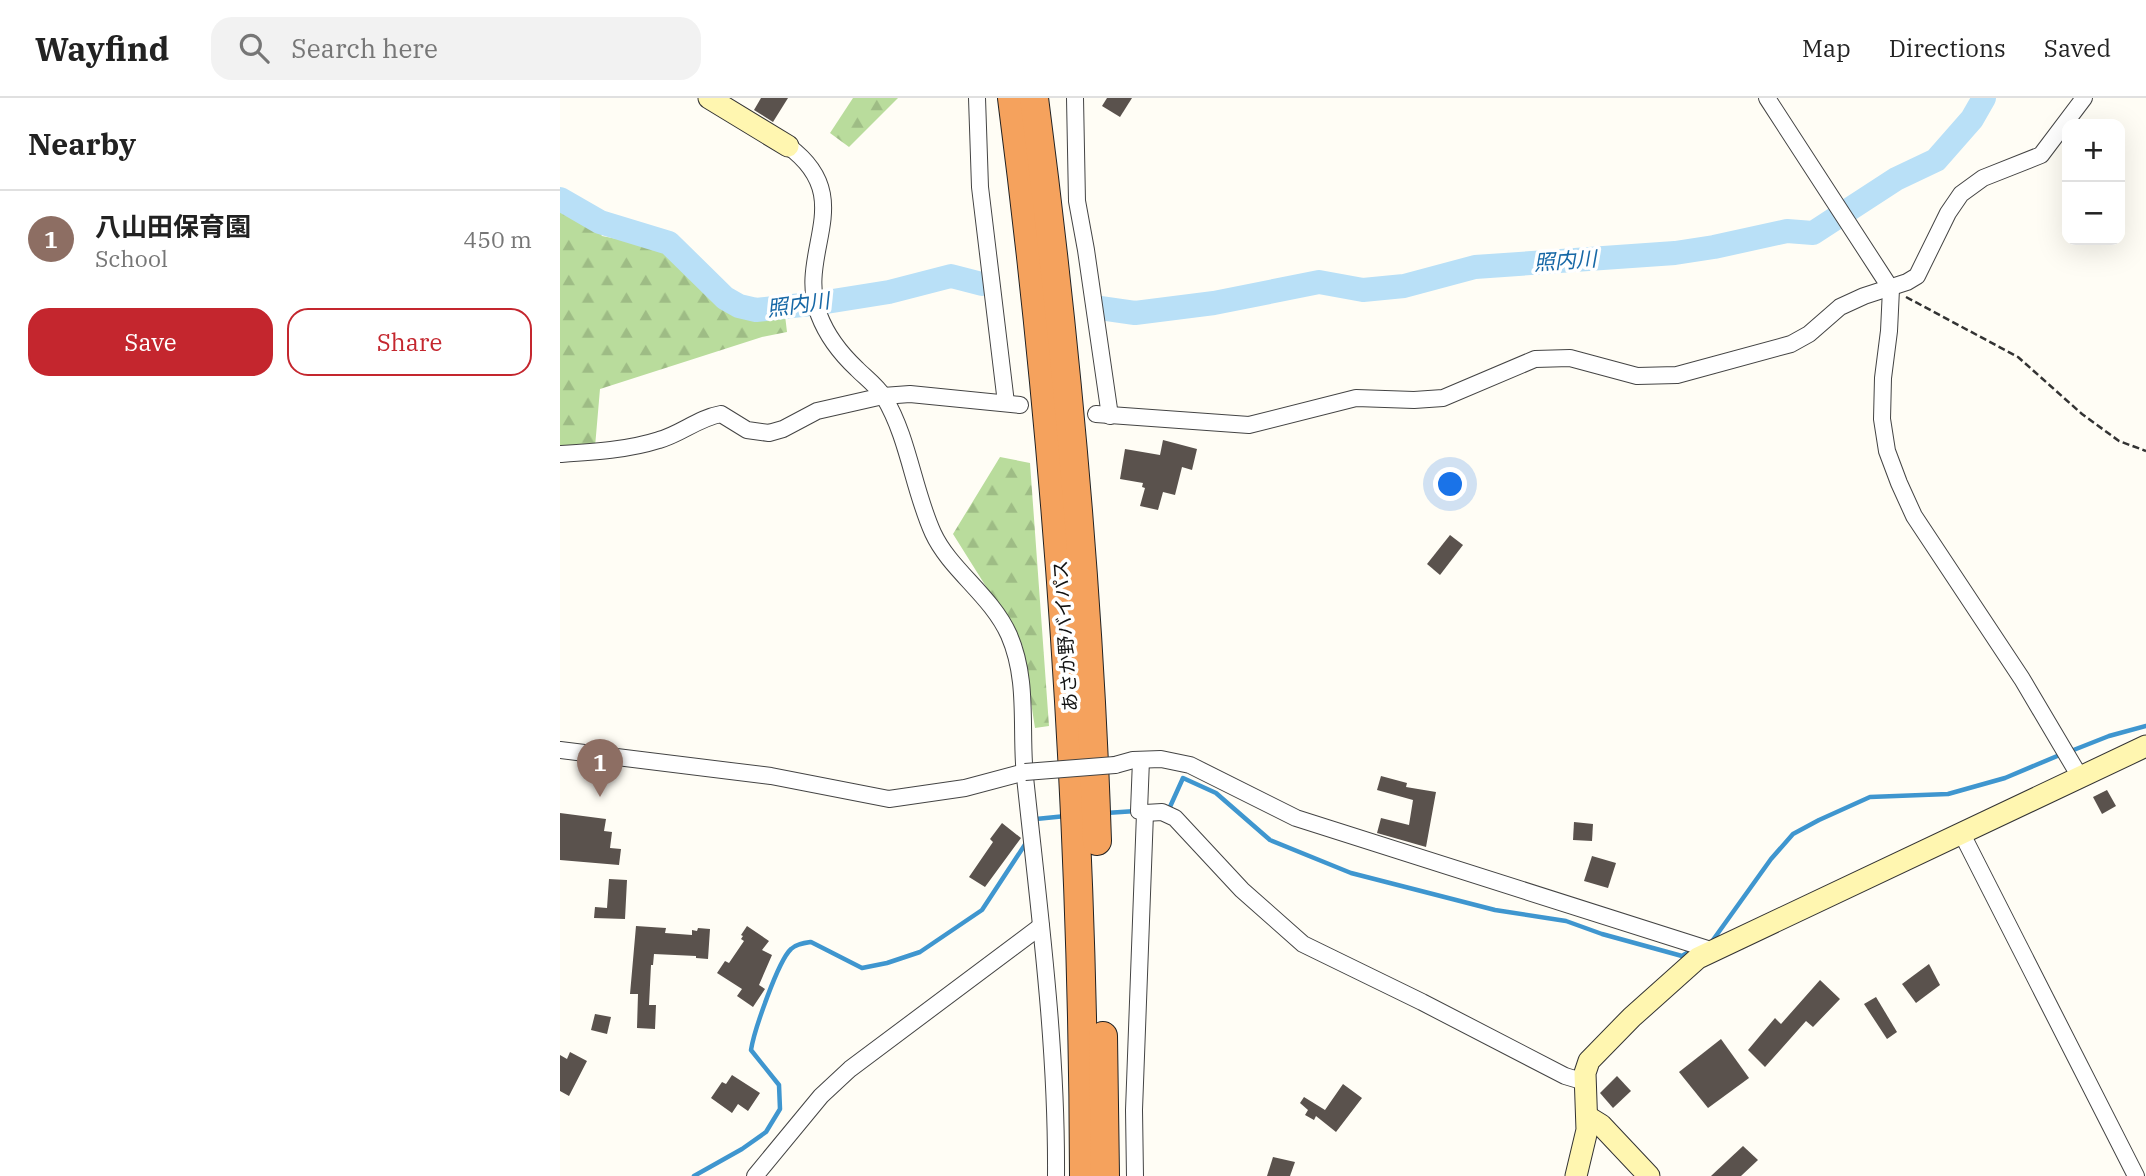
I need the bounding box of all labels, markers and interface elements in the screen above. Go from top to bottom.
search box [211,17,701,80]
text: Wayfind [35,27,169,70]
icon: search [235,29,273,67]
text: Search here [291,31,438,65]
text: Map [1802,32,1851,64]
text: Directions [1889,32,2006,64]
text: Saved [2044,32,2111,64]
map controls [2062,119,2125,245]
button: + [2062,119,2125,182]
text: Nearby [28,124,136,163]
button: − [2062,182,2125,245]
text: 八山田保育園 [95,209,251,243]
text: 1 [44,224,58,254]
text: 450 m [463,224,532,254]
text: School [95,243,168,273]
water label: 照内川 [1533,244,1599,276]
water label: 照内川 [765,285,833,322]
button: Save [28,308,273,376]
button: Share [287,308,532,376]
your location [1433,467,1467,501]
street label: あさか野バイパス [1048,560,1082,712]
pin: 1 [577,739,623,797]

